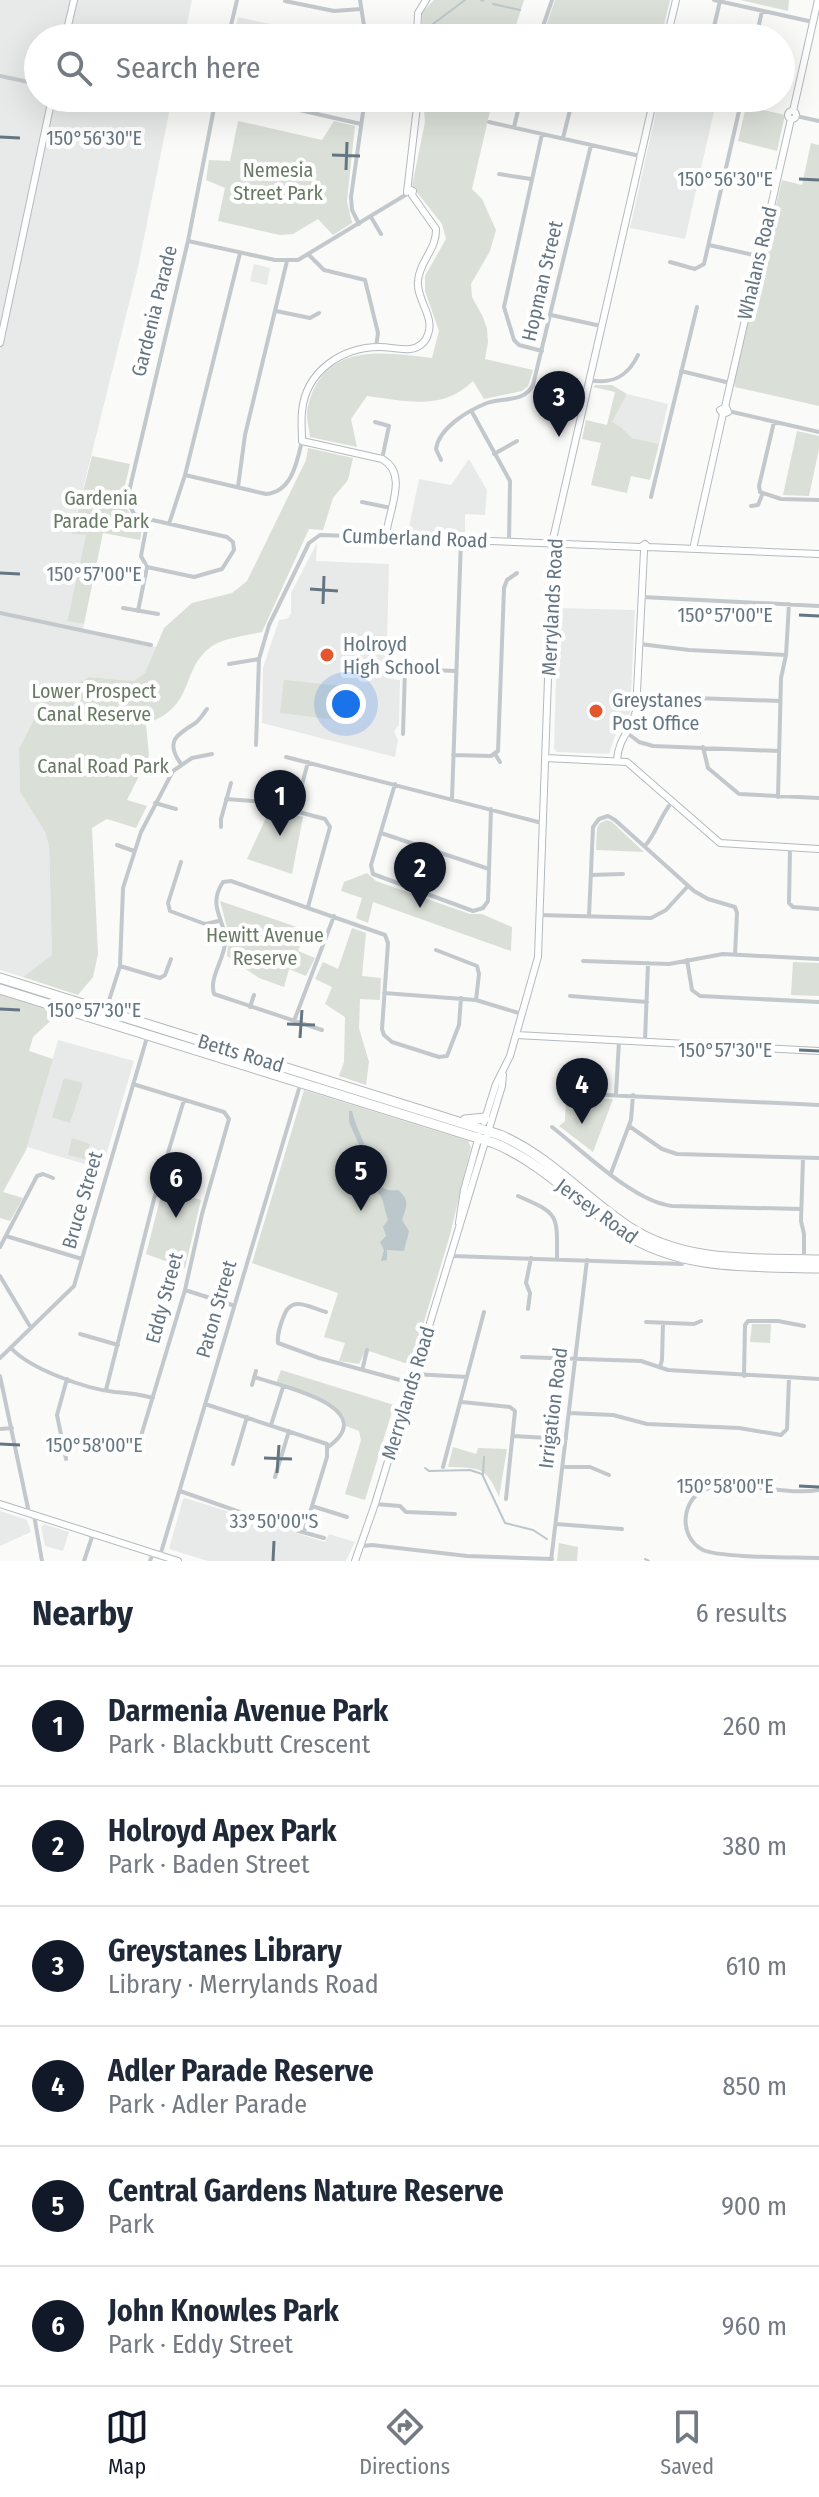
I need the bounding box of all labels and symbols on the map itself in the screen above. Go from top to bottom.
text: 150°56'30"E [46,126,142,150]
park label: Nemesia Street Park [233,158,323,205]
text: 150°56'30"E [677,167,773,191]
street label: Whalans Road [732,204,782,322]
street label: Hopman Street [516,218,568,344]
street label: Gardenia Parade [126,243,182,379]
pin: 3 [533,371,585,437]
park label: Gardenia Parade Park [53,486,150,533]
street label: Cumberland Road [342,523,488,553]
street label: Merrylands Road [536,538,568,676]
text: 150°57'00"E [46,562,142,586]
text: 150°57'00"E [677,603,773,627]
place label: Holroyd High School [343,632,440,679]
marker: Holroyd High School [318,646,336,664]
park label: Lower Prospect Canal Reserve [32,679,157,726]
your location [326,684,366,724]
place label: Greystanes Post Office [612,688,702,735]
marker: Greystanes Post Office [587,702,605,720]
park label: Canal Road Park [37,754,169,778]
pin: 1 [254,770,306,836]
pin: 2 [394,842,446,908]
park label: Hewitt Avenue Reserve [206,923,324,970]
text: 150°57'30"E [47,998,141,1022]
street label: Betts Road [195,1029,287,1077]
text: 150°57'30"E [678,1038,772,1062]
pin: 4 [556,1058,608,1124]
pin: 5 [335,1145,387,1211]
street label: Bruce Street [57,1148,107,1252]
pin: 6 [150,1152,202,1218]
street label: Jersey Road [551,1173,643,1249]
street label: Eddy Street [140,1249,188,1346]
street label: Paton Street [191,1257,241,1361]
street label: Merrylands Road [376,1324,440,1462]
street label: Irrigation Road [534,1346,572,1470]
text: 150°58'00"E [45,1433,143,1457]
text: 150°58'00"E [676,1474,774,1498]
text: 33°50'00"S [230,1509,318,1533]

